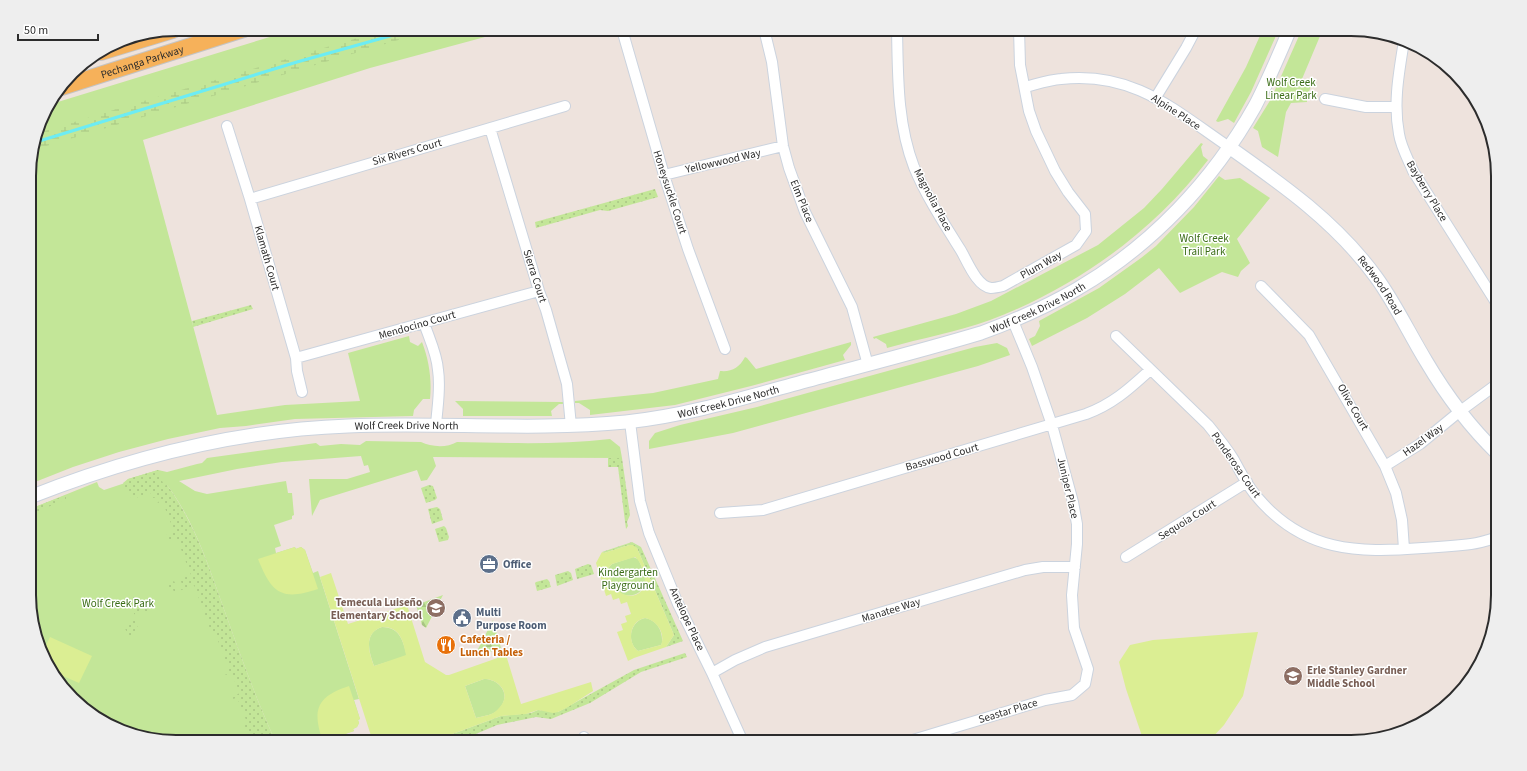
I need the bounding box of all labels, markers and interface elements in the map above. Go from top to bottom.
scale bar [18,16,98,42]
text: 50 m [24,22,48,39]
street label: Pechanga Parkway [99,41,185,82]
park label: Wolf Creek Linear Park [1265,75,1317,103]
street label: Alpine Place [1148,90,1204,134]
street label: Six Rivers Court [371,135,444,169]
street label: Yellowwood Way [683,145,762,177]
street label: Honeysuckle Court [649,148,691,236]
street label: Bayberry Place [1403,158,1451,225]
street label: Magnolia Place [910,166,956,235]
street label: Elm Place [787,177,818,225]
street label: Klamath Court [251,224,284,292]
park label: Wolf Creek Trail Park [1179,231,1229,259]
street label: Plum Way [1017,247,1065,283]
street label: Sierra Court [519,248,551,305]
street label: Redwood Road [1354,252,1406,318]
street label: Wolf Creek Drive North [988,278,1088,337]
street label: Mendocino Court [377,307,457,343]
street label: Wolf Creek Drive North [676,381,781,421]
street label: Olive Court [1334,381,1372,433]
street label: Wolf Creek Drive North [354,417,459,433]
street label: Hazel Way [1400,420,1446,460]
street label: Ponderosa Court [1208,429,1264,501]
street label: Basswood Court [904,439,980,475]
street label: Juniper Place [1054,456,1082,521]
street label: Sequoia Court [1155,496,1219,544]
office icon: Office [478,553,500,575]
place label: Office [503,557,532,572]
park label: Kindergarten Playground [598,565,658,593]
street label: Antelope Place [666,585,708,654]
street label: Manatee Way [860,594,922,626]
place label: Temecula Luiseño Elementary School [331,595,423,623]
park label: Wolf Creek Park [82,596,155,611]
school or university icon: Temecula Luiseño Elementary School [425,597,447,619]
place label: Multi Purpose Room [476,605,547,633]
public building icon: Multi Purpose Room [451,607,473,629]
place label: Cafeteria / Lunch Tables [460,632,523,660]
restaurant icon: Cafeteria / Lunch Tables [435,634,457,656]
place label: Erle Stanley Gardner Middle School [1307,663,1407,691]
school or university icon: Erle Stanley Gardner Middle School [1282,665,1304,687]
street label: Seastar Place [977,695,1040,727]

